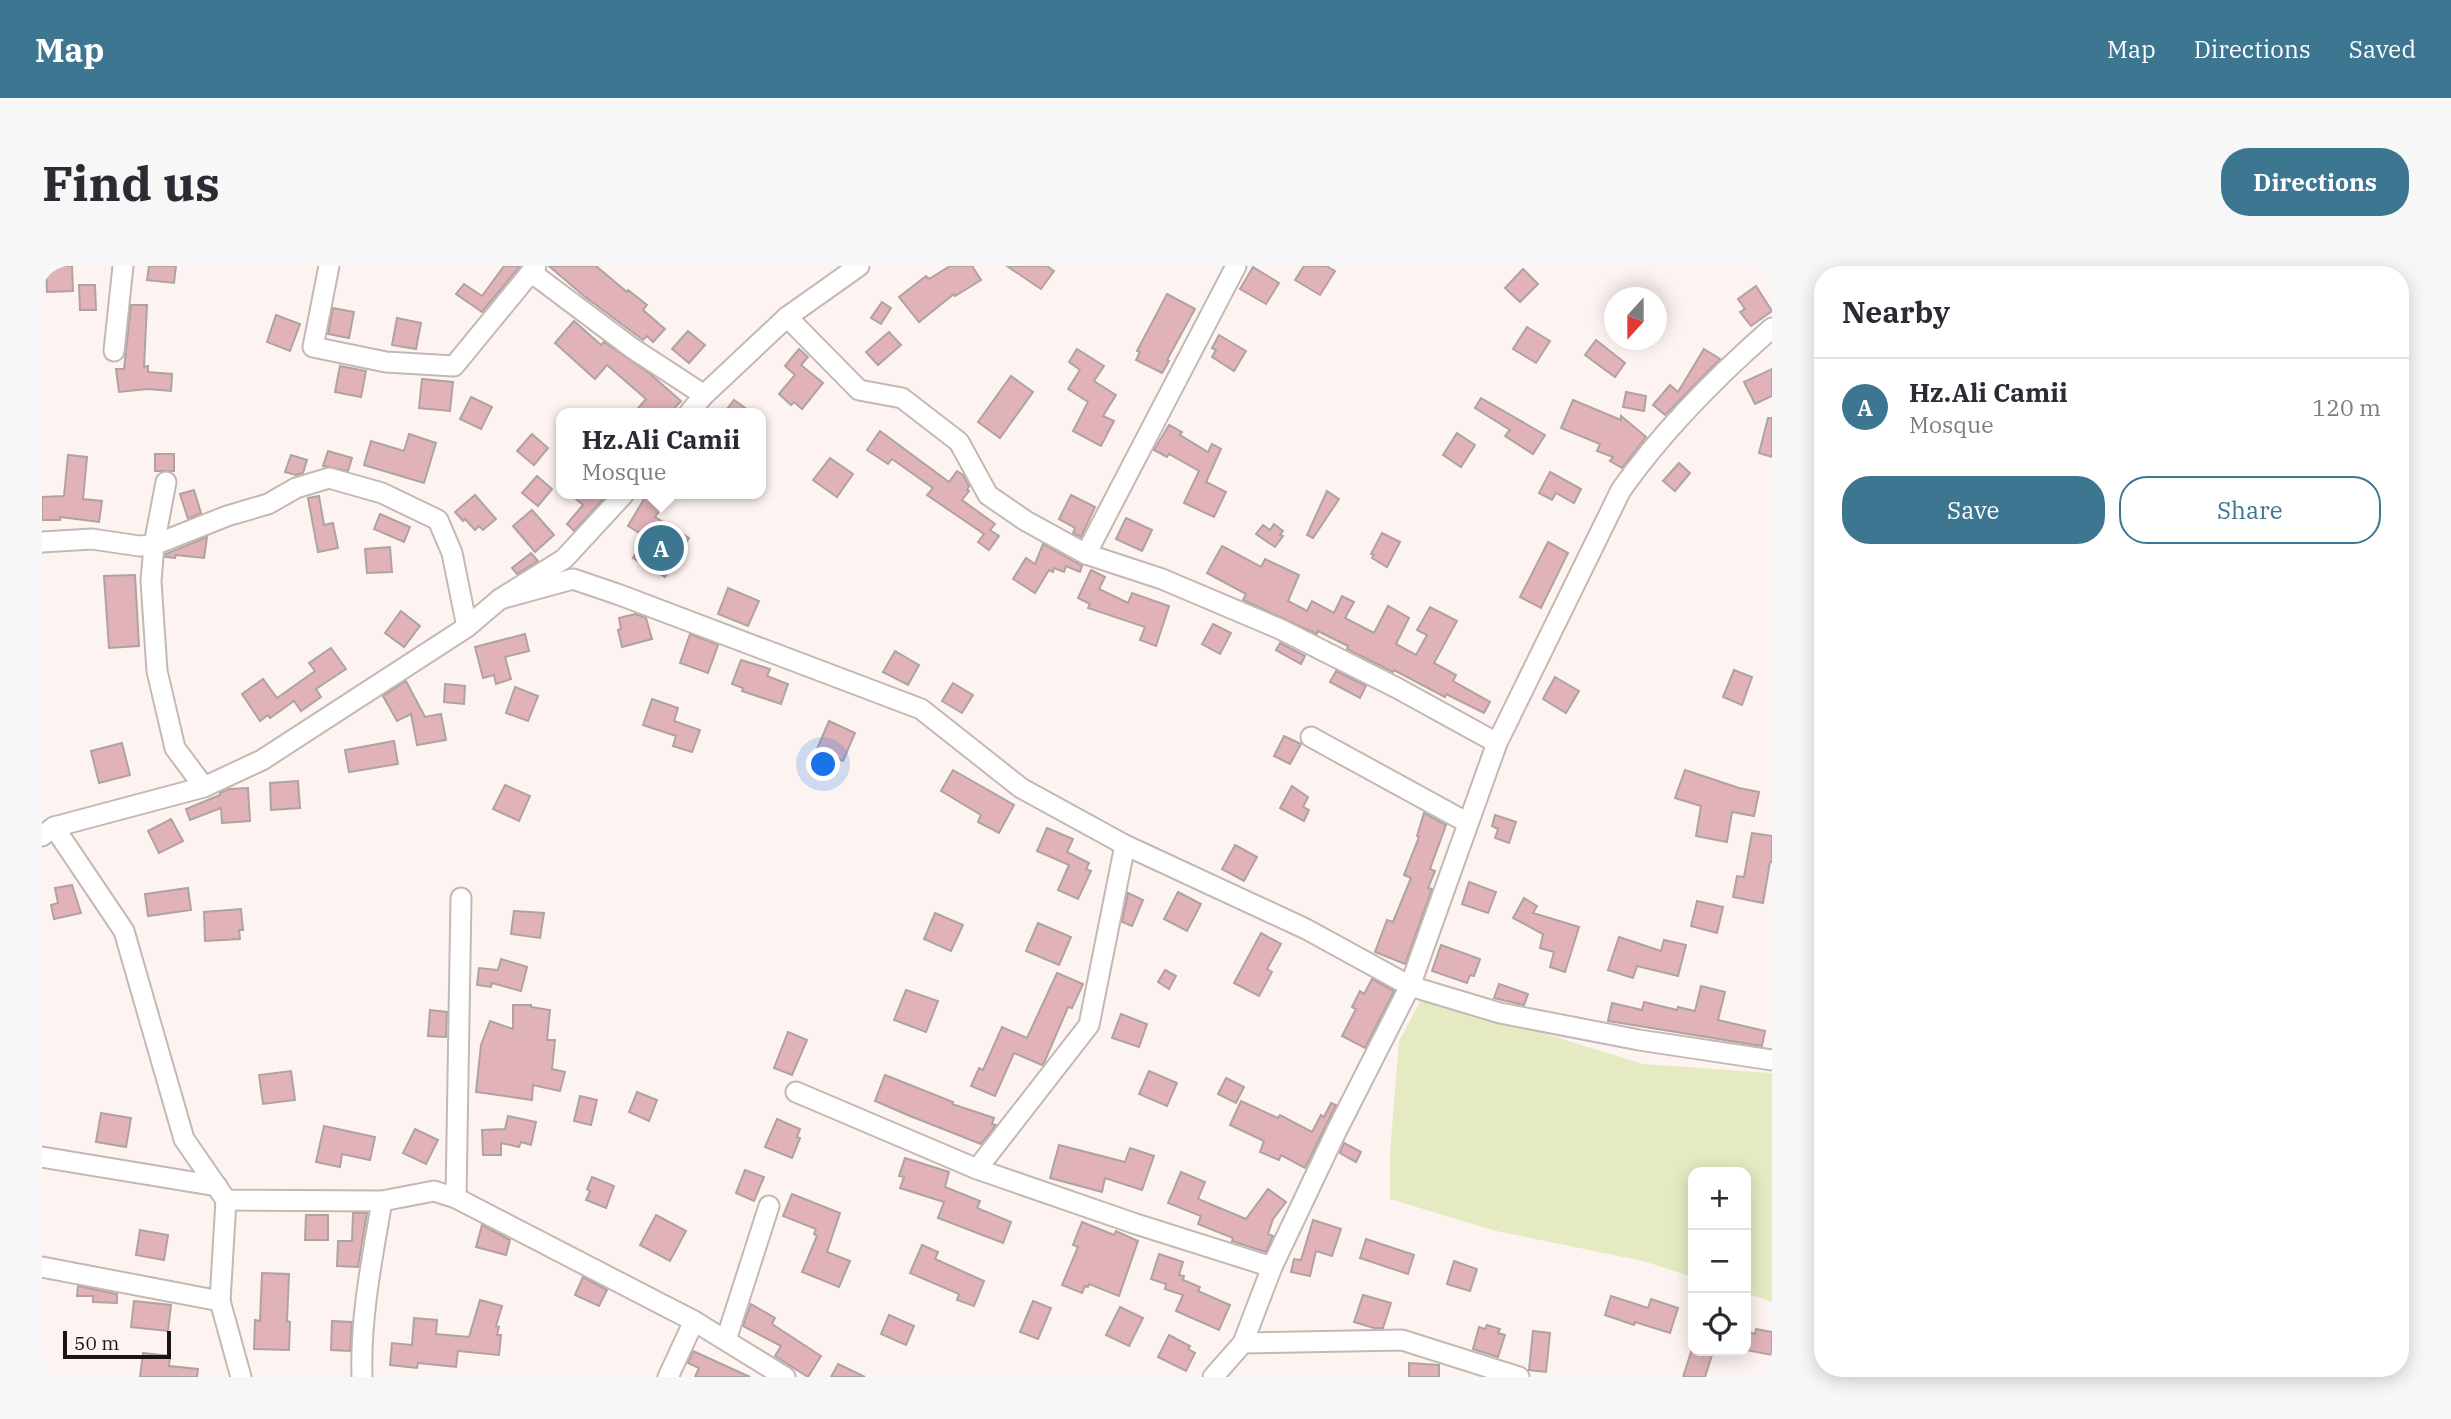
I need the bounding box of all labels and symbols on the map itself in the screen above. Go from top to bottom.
north arrow [1604,287,1667,350]
pin: A [638,522,684,574]
your location [806,747,840,781]
scale bar [63,1328,172,1360]

